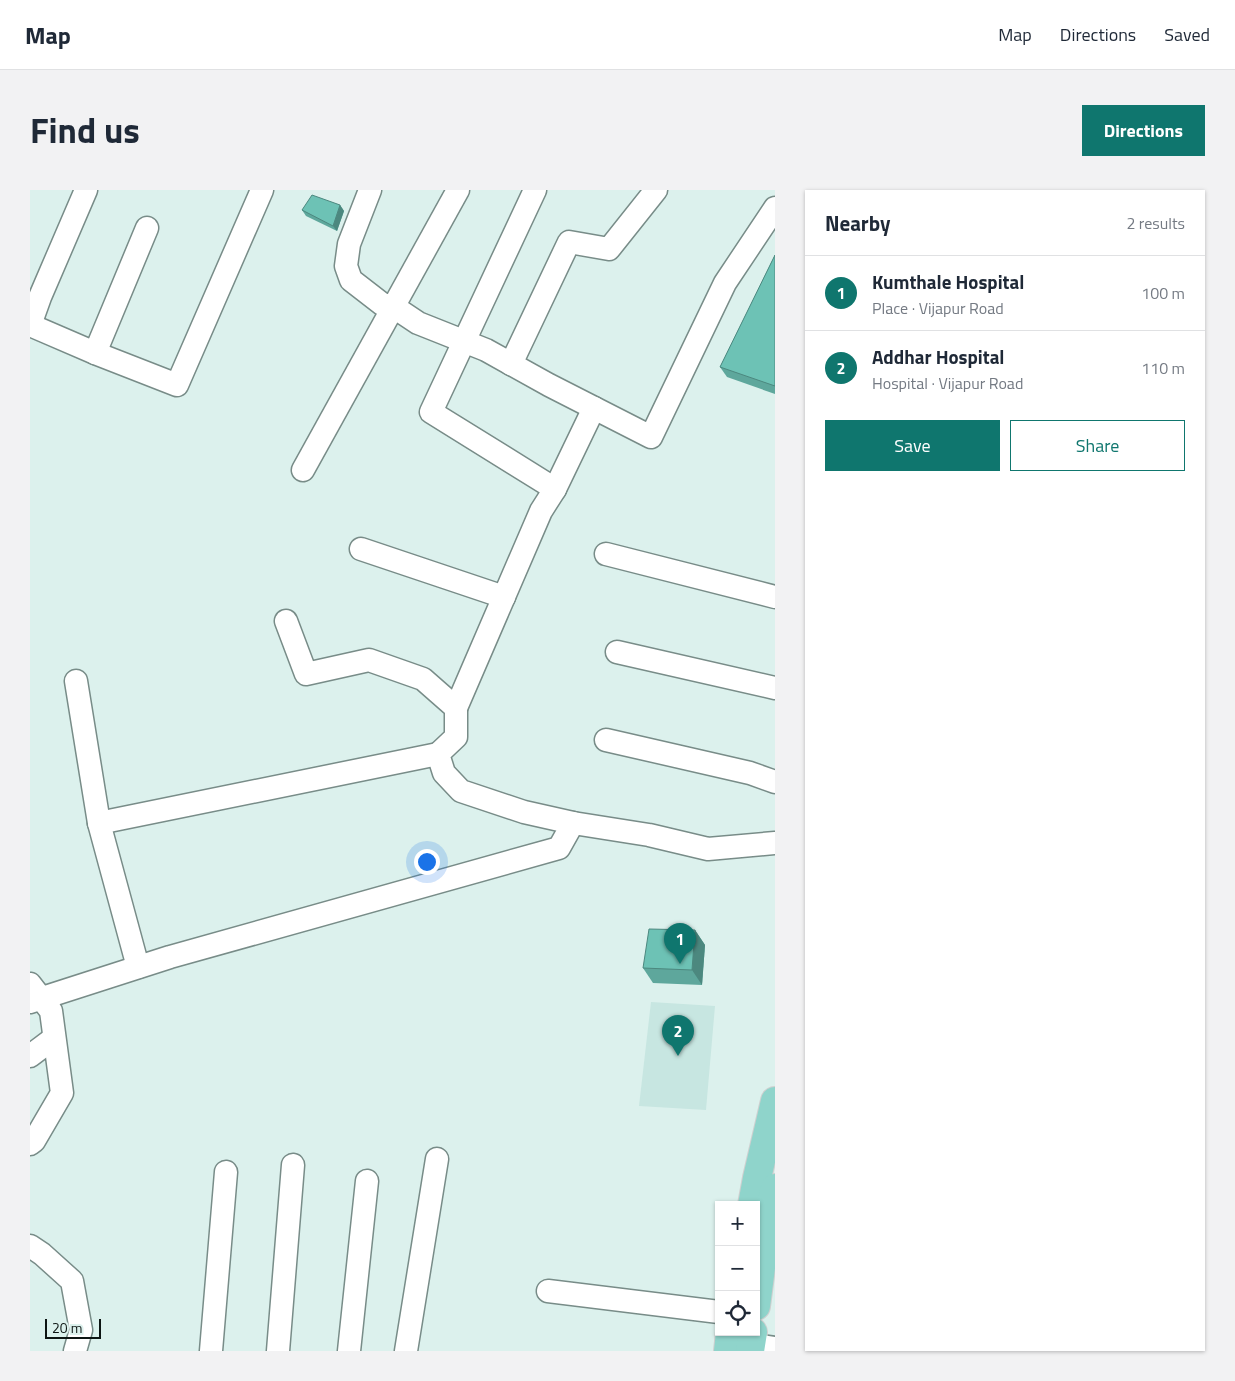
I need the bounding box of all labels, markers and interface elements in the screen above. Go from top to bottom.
text: Map [25,17,71,53]
text: Map [998,21,1032,48]
text: Directions [1060,21,1136,48]
text: Saved [1164,21,1210,48]
text: Find us [30,103,140,157]
button: Directions [1082,105,1205,156]
text: Nearby [825,207,890,239]
text: 2 results [1126,211,1185,235]
text: Kumthale Hospital [872,267,1024,296]
text: 1 [837,281,845,305]
text: 100 m [1141,281,1185,305]
text: Place · Vijapur Road [872,296,1004,320]
text: Addhar Hospital [872,342,1005,371]
text: 2 [837,356,845,380]
text: 110 m [1141,356,1185,380]
text: Hospital · Vijapur Road [872,371,1023,395]
button: Save [825,420,1000,471]
button: Share [1010,420,1185,471]
your location [414,849,440,875]
pin: 1 [664,923,696,964]
pin: 2 [662,1015,694,1056]
map controls [715,1201,760,1336]
button: + [715,1201,760,1246]
button: − [715,1246,760,1291]
button: locate [715,1291,760,1336]
scale bar [45,1316,101,1339]
text: 20 m [52,1317,82,1338]

